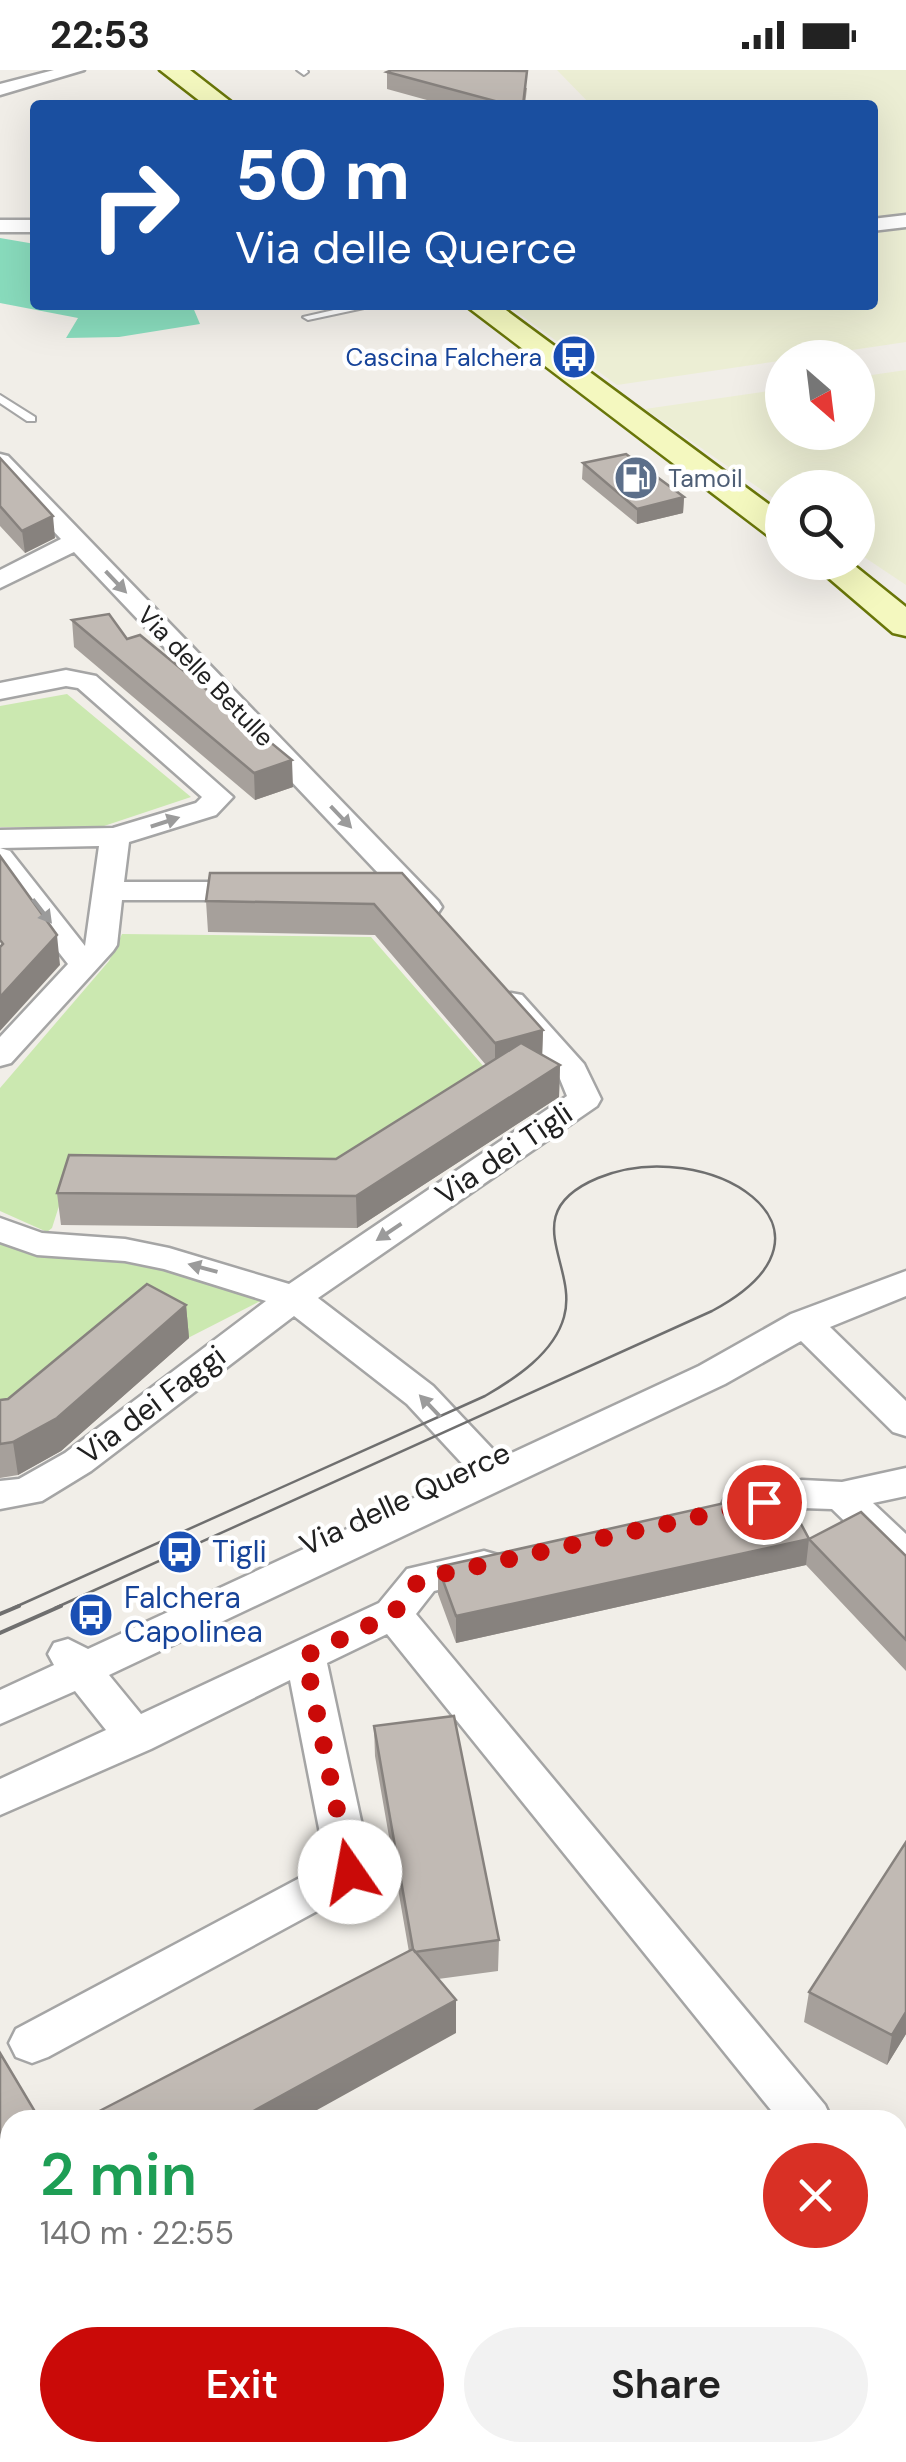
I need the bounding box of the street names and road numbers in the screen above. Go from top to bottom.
street label: Via delle Betulle [130,599,281,754]
street label: Via dei Tigli [428,1093,580,1214]
street label: Via dei Faggi [70,1336,233,1473]
street label: Via delle Querce [293,1433,516,1564]

